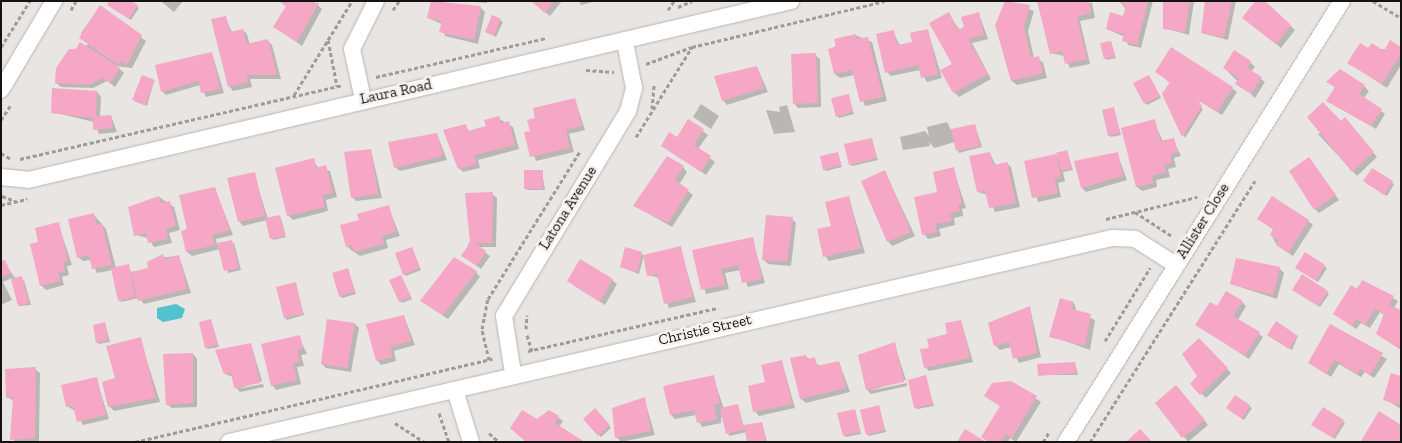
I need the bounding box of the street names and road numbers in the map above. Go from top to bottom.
street label: Laura Road [358,76,434,108]
street label: Latona Avenue [535,163,601,253]
street label: Allister Close [1173,180,1233,262]
street label: Christie Street [657,311,753,349]

